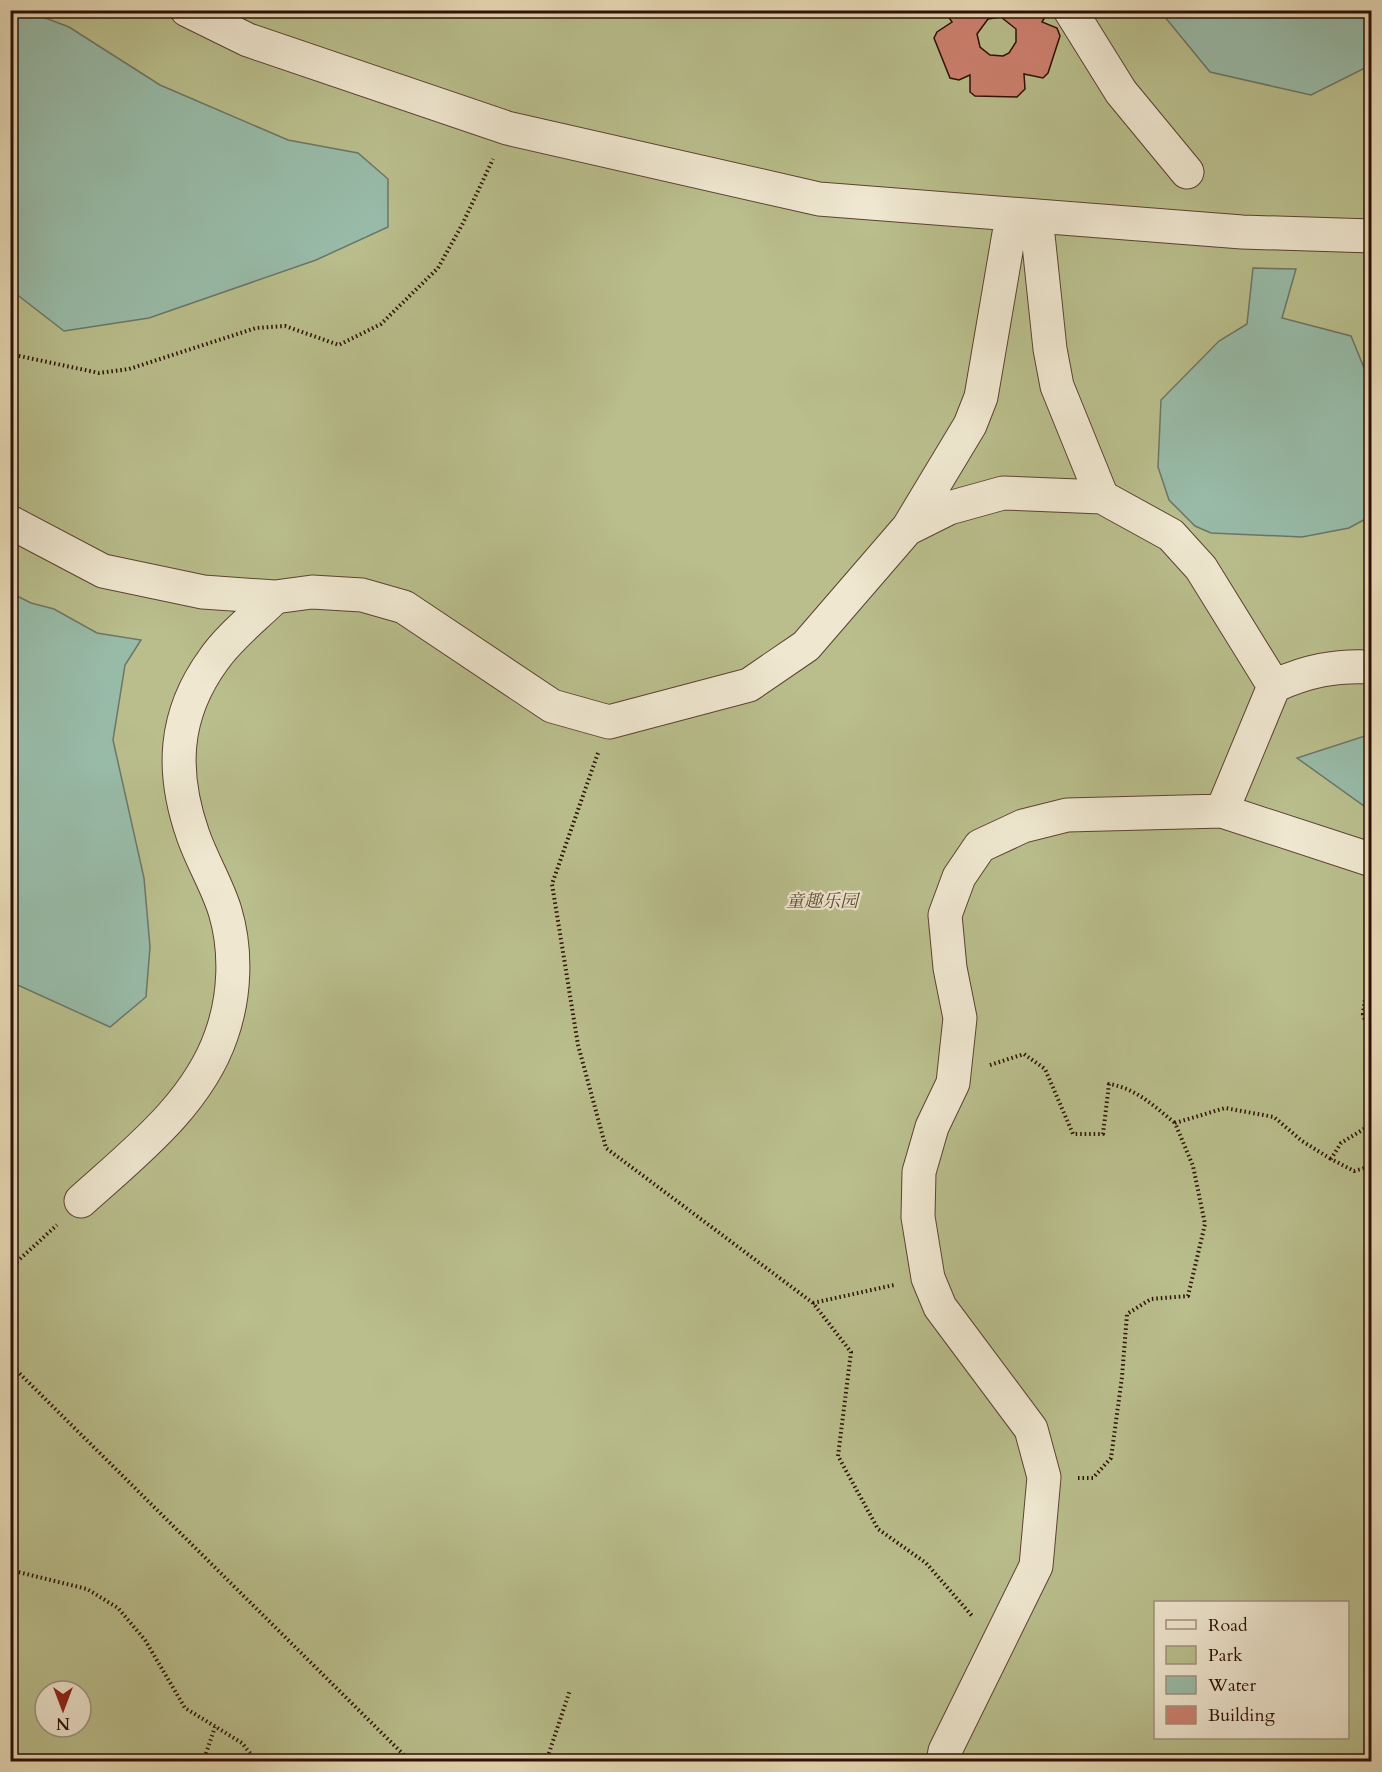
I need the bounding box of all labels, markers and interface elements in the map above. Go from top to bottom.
park label: 童趣乐园 [786,889,861,914]
legend [1154,1601,1349,1739]
text: Road [1208,1613,1248,1638]
text: Park [1208,1643,1243,1668]
text: Water [1207,1673,1257,1698]
north arrow [33,1679,93,1739]
text: Building [1208,1703,1276,1728]
text: N [56,1712,70,1734]

